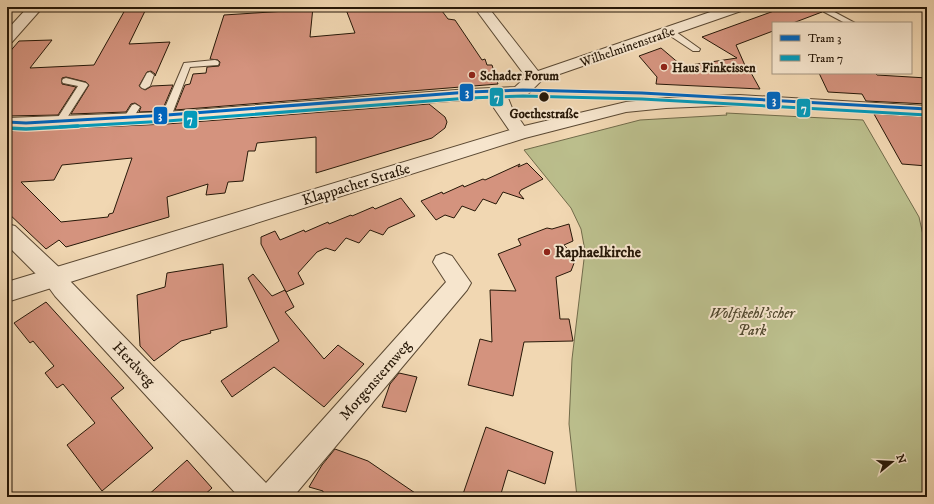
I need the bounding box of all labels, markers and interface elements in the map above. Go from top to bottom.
legend [772,22,912,74]
street label: Wilhelminenstraße [577,23,677,71]
text: Tram 3 [808,31,842,46]
text: Tram 7 [808,51,843,66]
place label: Haus Finkeissen [672,60,756,76]
marker: Haus Finkeissen [659,62,669,72]
place label: Schader Forum [480,68,559,84]
marker: Schader Forum [467,70,477,80]
line badge: 3 [459,83,474,102]
text: 3 [465,86,469,100]
line badge: 7 [489,87,504,107]
marker: Goethestraße [537,90,551,104]
text: 7 [494,91,500,105]
line badge: 3 [766,91,781,110]
text: 3 [772,94,776,108]
line badge: 7 [796,98,811,118]
text: 7 [801,102,807,116]
line badge: 3 [153,106,168,125]
place label: Goethestraße [509,106,579,122]
text: 3 [158,109,162,123]
line badge: 7 [183,110,198,129]
text: 7 [187,113,193,127]
street label: Klappacher Straße [300,159,412,210]
place label: Raphaelkirche [555,243,642,262]
marker: Raphaelkirche [542,247,552,257]
park label: Wolfskehl'scher Park [709,304,796,340]
street label: Morgensternweg [335,336,416,424]
street label: Herdweg [108,338,160,391]
north arrow [872,442,912,482]
text: N [893,453,909,466]

